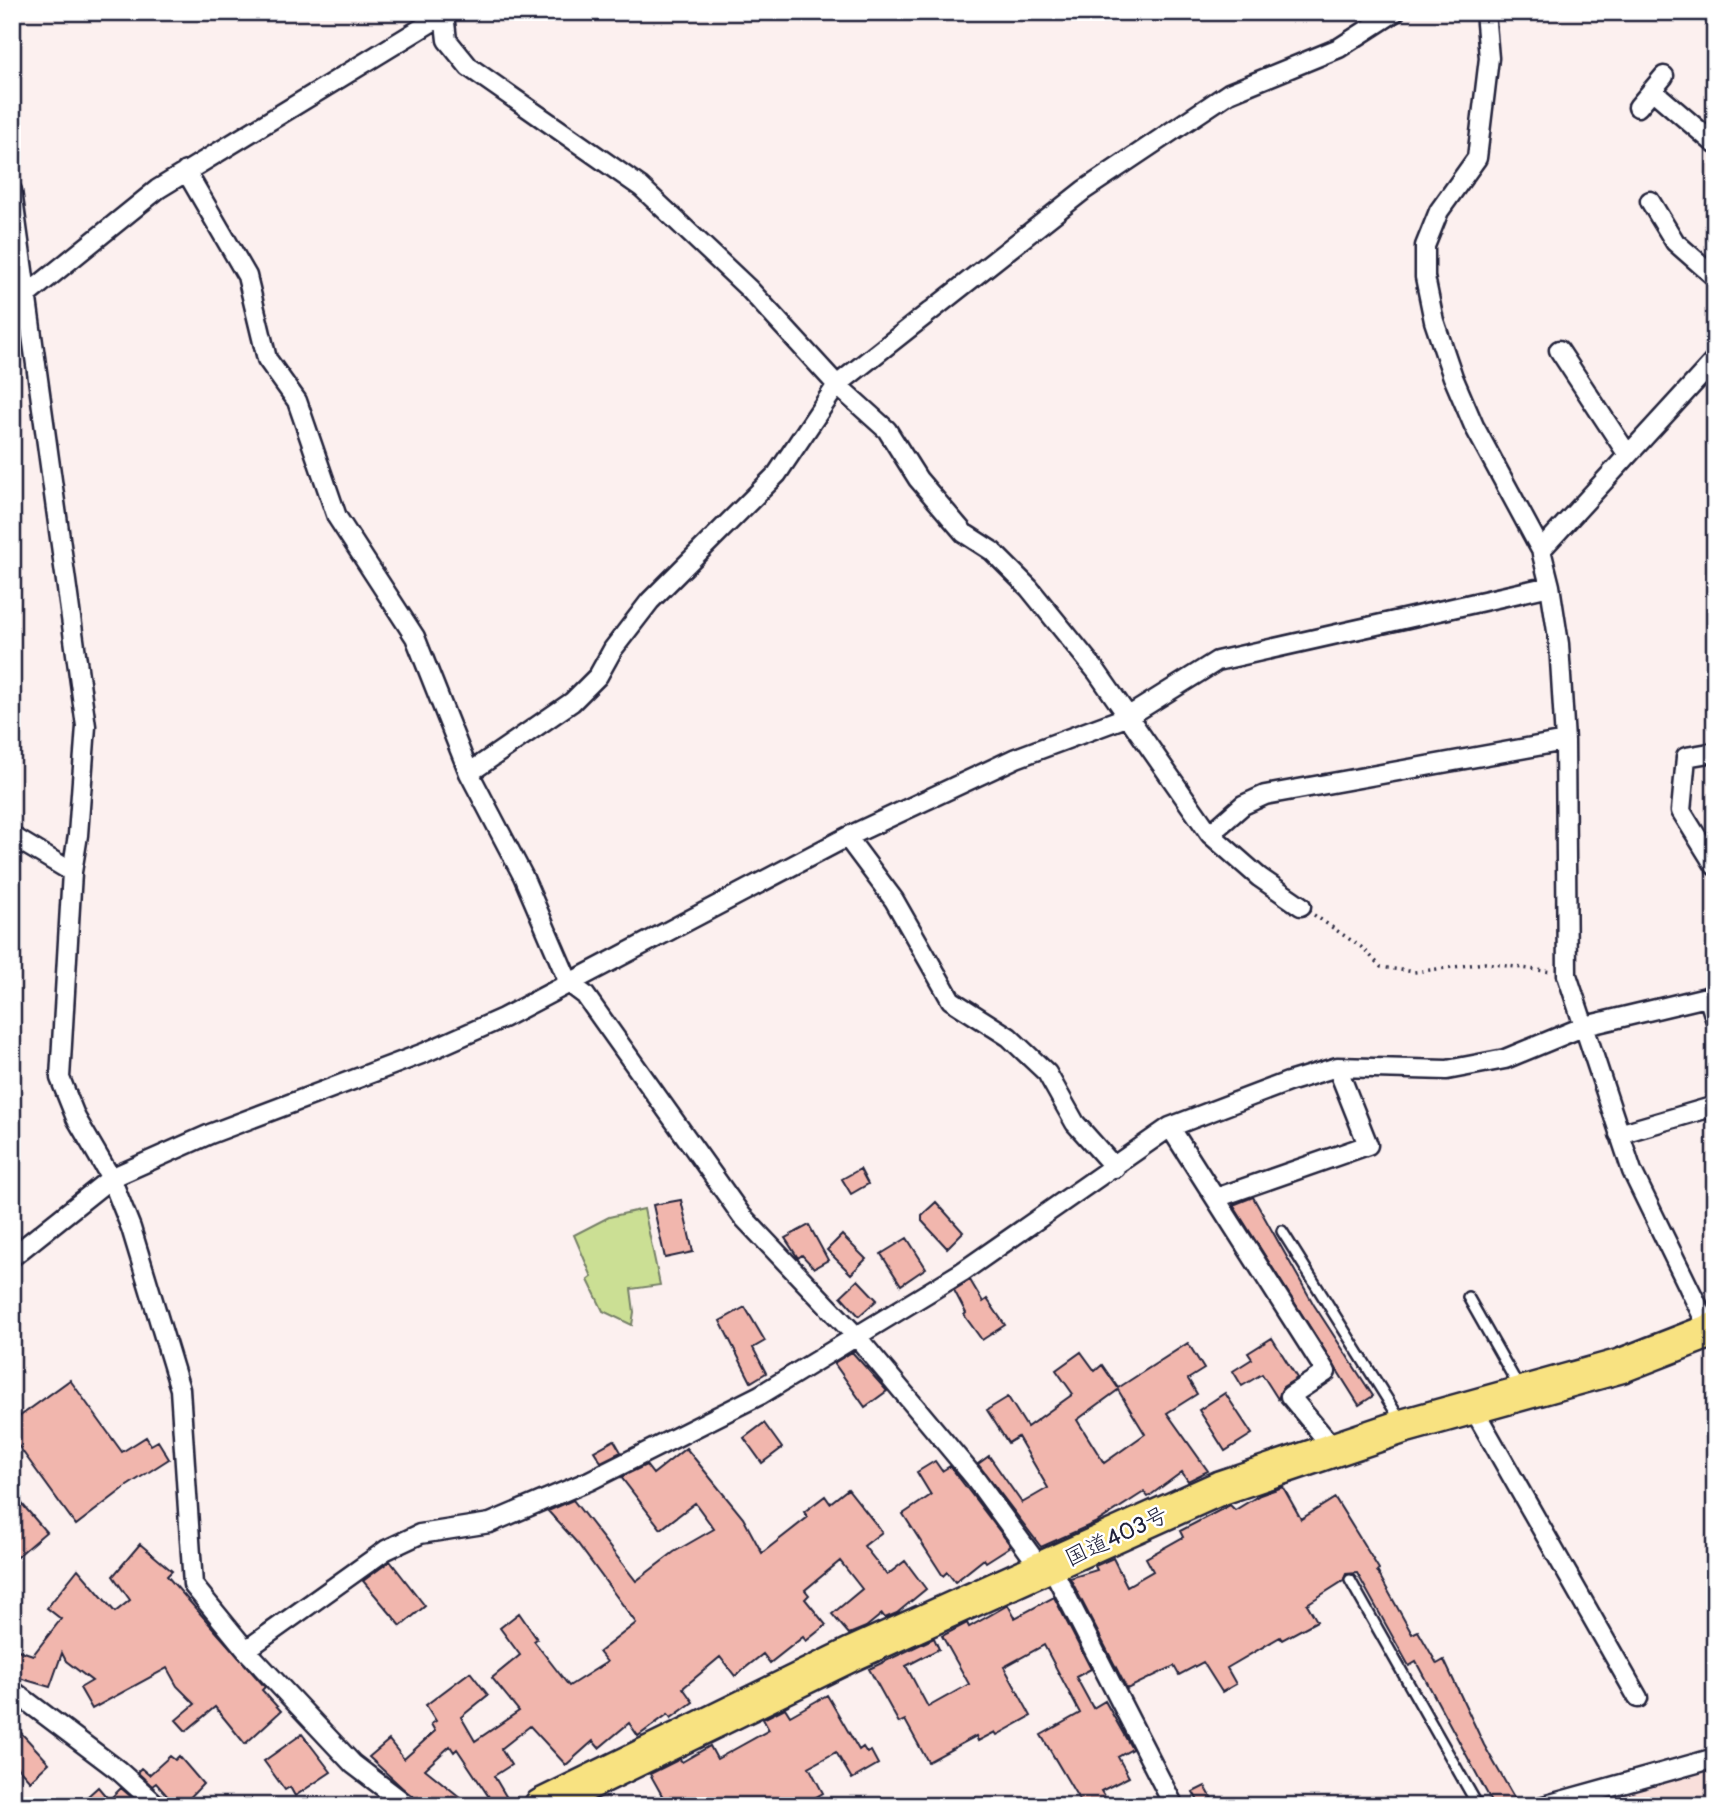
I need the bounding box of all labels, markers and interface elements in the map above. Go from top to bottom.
street label: 国道403号 [1060,1500,1173,1573]

